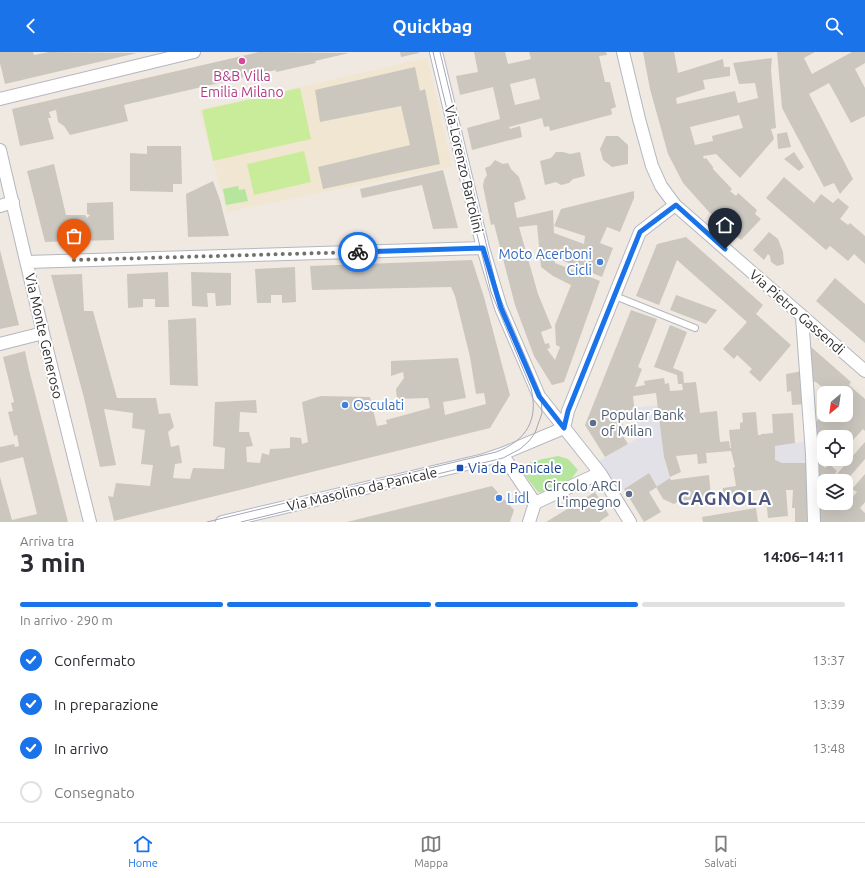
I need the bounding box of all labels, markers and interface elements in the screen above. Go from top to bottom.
icon: back [20,15,42,37]
icon: search [823,15,845,37]
text: Quickbag [393,16,472,36]
marker: B&B Villa Emilia Milano [237,56,247,66]
place label: B&B Villa Emilia Milano [200,68,284,100]
street label: Via Lorenzo Bartolini [442,104,486,234]
pin [708,208,742,249]
icon: home [714,214,736,236]
pin [57,219,91,260]
icon: bag [63,225,85,247]
courier [338,232,378,272]
icon: bike [347,241,369,263]
place label: Moto Acerboni Cicli [498,246,592,278]
marker: Moto Acerboni Cicli [595,257,605,267]
street label: Via Pietro Gassendi [746,266,848,358]
street label: Via Monte Generoso [22,272,66,400]
north arrow [817,386,853,422]
map controls [817,386,853,510]
place label: Osculati [353,397,404,413]
marker: Osculati [340,400,350,410]
place label: Popular Bank of Milan [601,407,684,439]
marker: Popular Bank of Milan [588,418,598,428]
button: locate [817,430,853,466]
place label: Via da Panicale [468,460,562,476]
marker: Via da Panicale [455,463,465,473]
street label: Via Masolino da Panicale [285,464,439,514]
button: layers [817,474,853,510]
place label: Circolo ARCI L'impegno [544,478,621,510]
district label: CAGNOLA [678,488,772,508]
marker: Circolo ARCI L'impegno [624,489,634,499]
place label: Lidl [507,490,530,506]
marker: Lidl [494,493,504,503]
text: Arriva tra [20,534,74,548]
text: 3 min [20,548,86,577]
text: 14:06–14:11 [762,548,845,565]
text: In arrivo · 290 m [20,613,113,627]
icon: check [20,649,42,671]
text: Confermato [54,652,135,669]
text: 13:37 [812,653,845,667]
icon: check [20,693,42,715]
text: In preparazione [54,696,159,713]
text: 13:39 [812,697,845,711]
icon: check [20,737,42,759]
text: In arrivo [54,740,109,757]
text: 13:48 [812,741,845,755]
text: Consegnato [54,784,135,801]
tab: Home [128,833,158,869]
tab: Mappa [414,833,448,869]
tab: Salvati [704,833,737,869]

